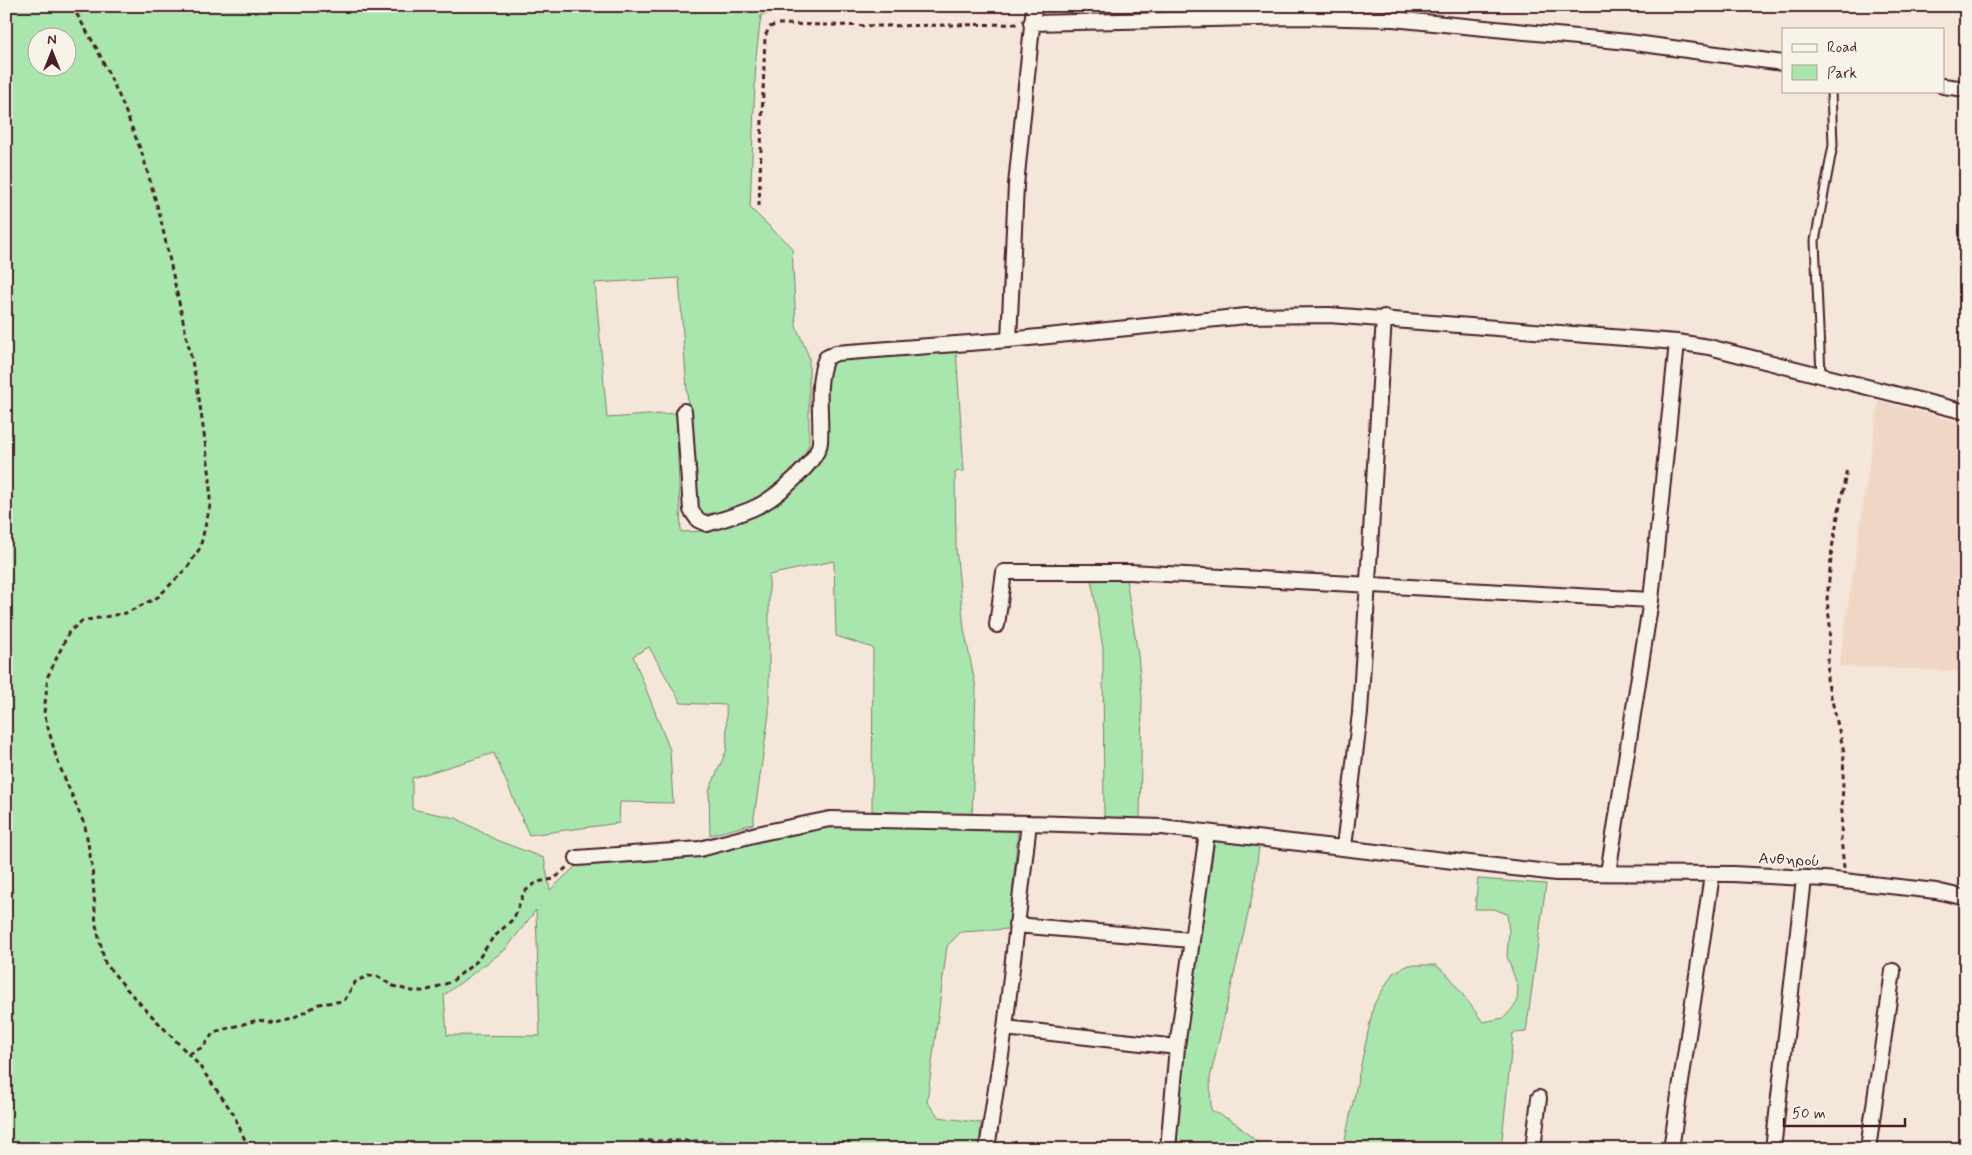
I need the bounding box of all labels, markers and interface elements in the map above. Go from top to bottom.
north arrow [28,28,78,78]
legend [1782,28,1944,92]
text: N [47,31,57,49]
text: Road [1827,38,1857,58]
text: Park [1827,64,1857,84]
street label: Ανθηρού [1758,848,1820,872]
scale bar [1784,1095,1906,1127]
text: 50 m [1792,1104,1826,1124]

